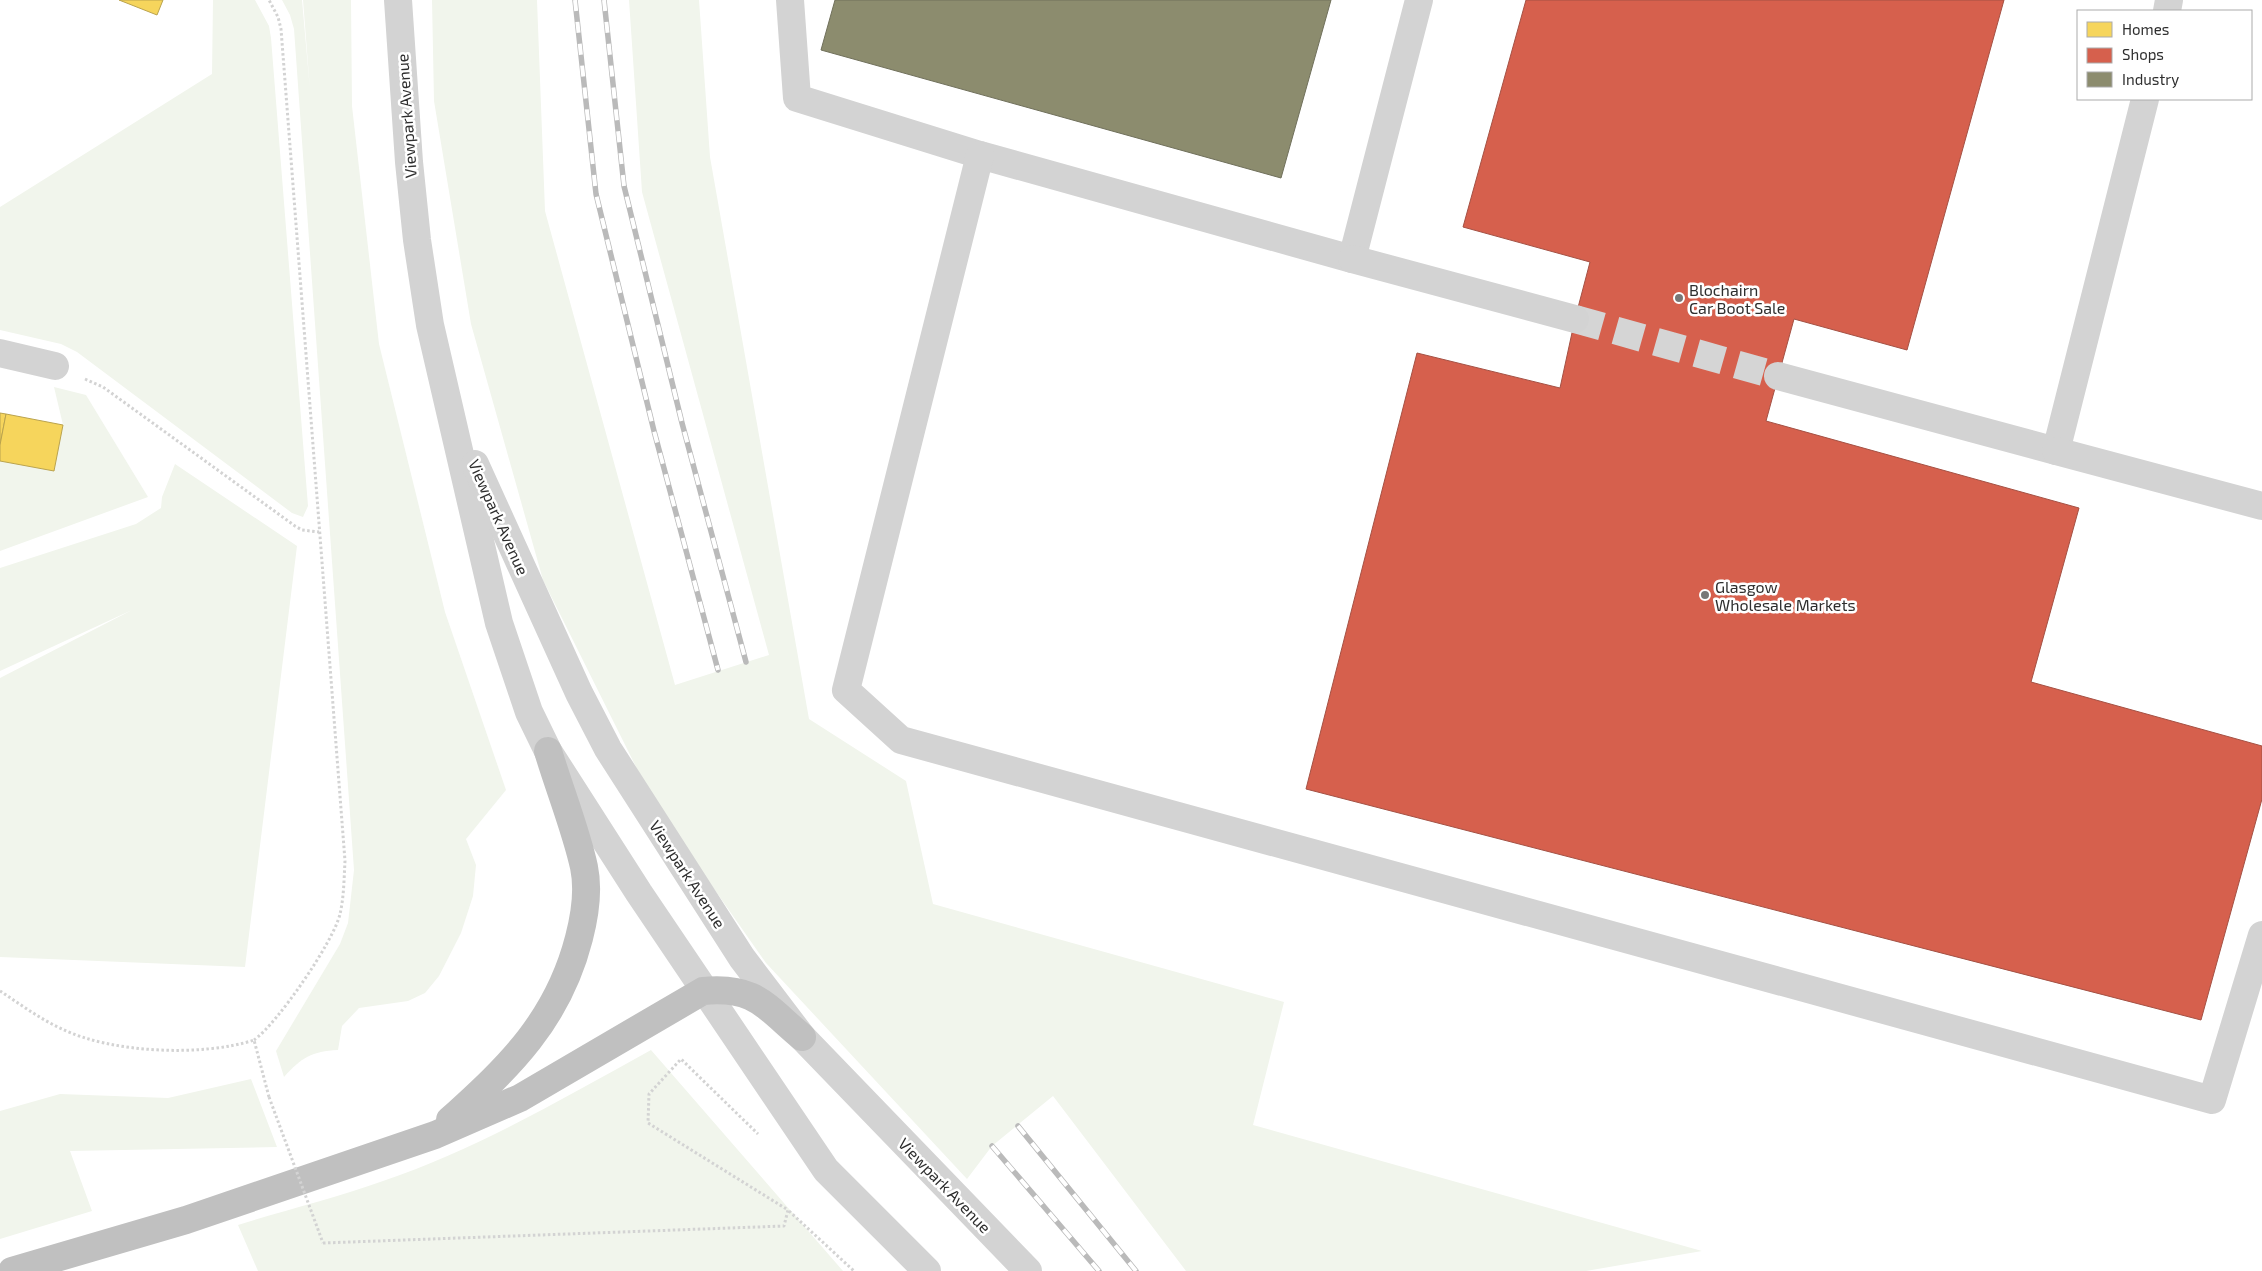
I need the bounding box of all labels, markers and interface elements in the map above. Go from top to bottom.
legend [2077,10,2252,100]
text: Homes [2122,20,2169,38]
text: Shops [2122,45,2164,63]
street label: Viewpark Avenue [392,53,420,179]
text: Industry [2122,70,2179,88]
place label: Blochairn Car Boot Sale [1689,280,1785,317]
marker: Blochairn Car Boot Sale [1673,292,1685,304]
street label: Viewpark Avenue [465,456,533,578]
place label: Glasgow Wholesale Markets [1715,577,1856,614]
marker: Glasgow Wholesale Markets [1699,589,1711,601]
street label: Viewpark Avenue [646,817,730,931]
street label: Viewpark Avenue [895,1134,995,1236]

